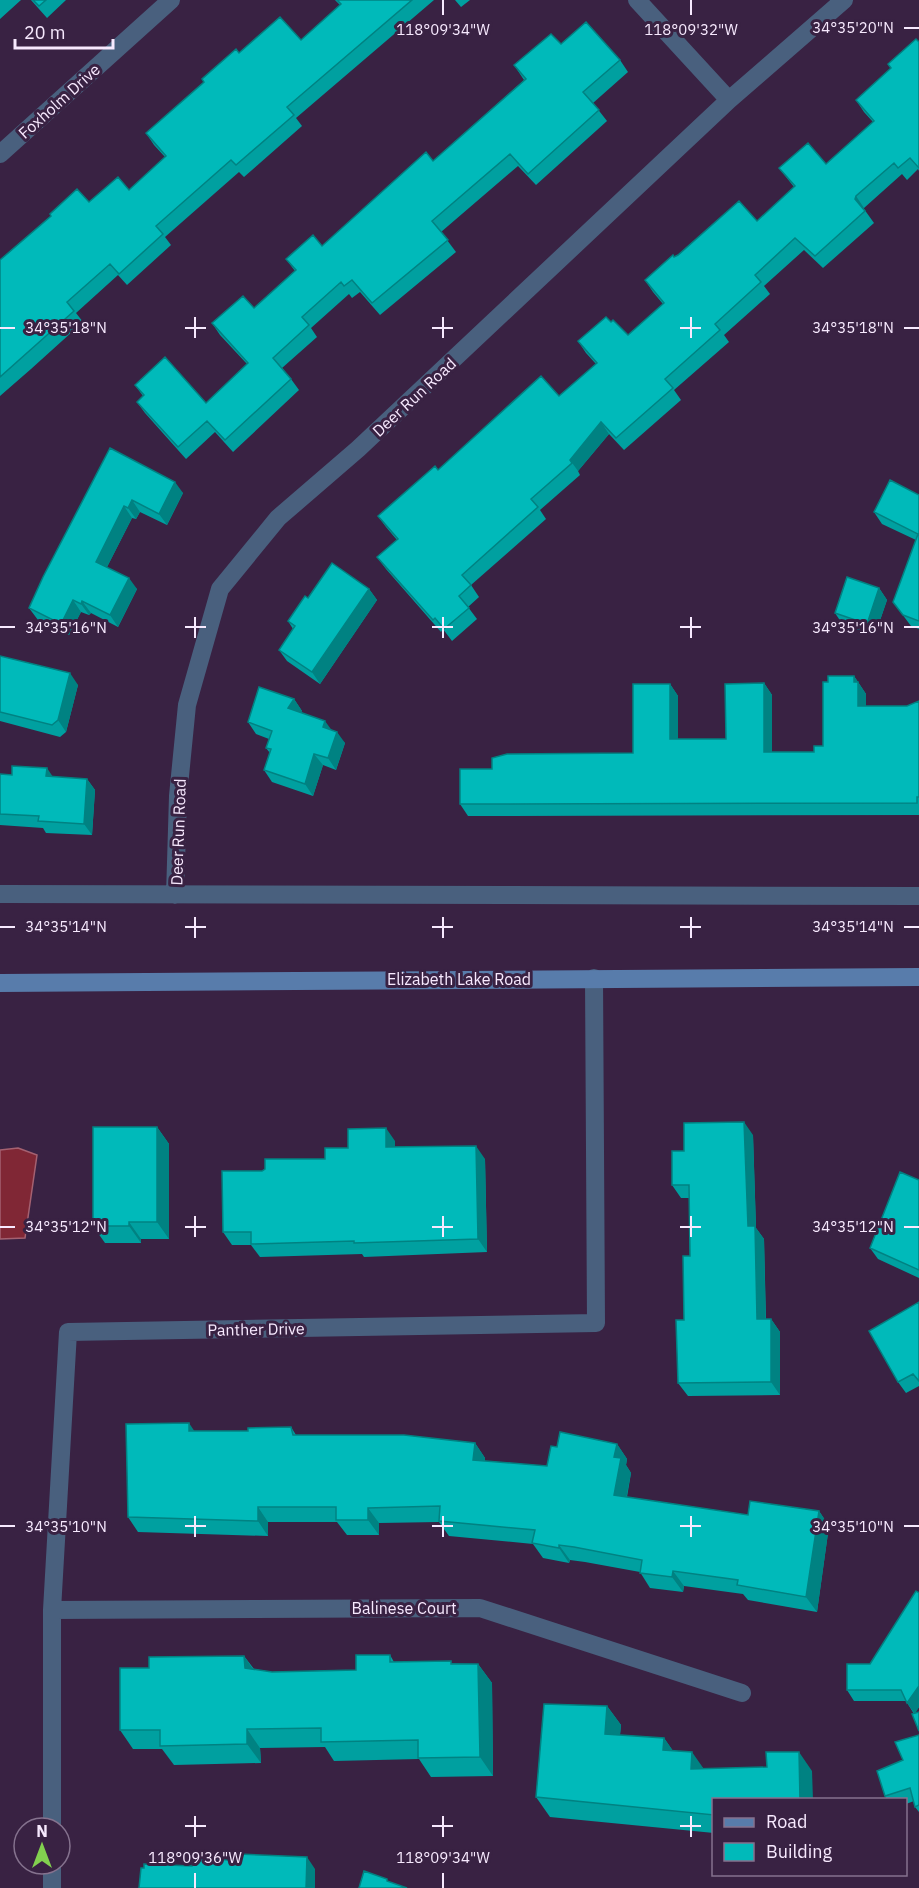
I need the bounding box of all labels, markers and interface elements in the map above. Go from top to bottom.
scale bar [15,12,112,50]
text: 34°35'20"N [812,18,894,37]
text: 118°09'34"W [396,20,490,39]
text: 118°09'32"W [644,20,738,39]
text: 20 m [24,21,66,44]
street label: Foxholm Drive [14,59,104,143]
text: 34°35'18"N [25,318,107,337]
text: 34°35'18"N [812,318,894,337]
street label: Deer Run Road [368,353,460,441]
text: 34°35'16"N [25,618,107,637]
text: 34°35'16"N [812,618,894,637]
street label: Deer Run Road [166,778,190,886]
text: 34°35'14"N [25,917,107,936]
text: 34°35'14"N [812,917,894,936]
street label: Elizabeth Lake Road [387,969,531,989]
text: 34°35'12"N [25,1217,107,1236]
text: 34°35'12"N [812,1217,894,1236]
street label: Panther Drive [207,1318,305,1340]
text: 34°35'10"N [25,1517,107,1536]
text: 34°35'10"N [812,1517,894,1536]
street label: Balinese Court [351,1598,457,1618]
legend [712,1798,907,1876]
text: Road [766,1810,807,1833]
north arrow [12,1816,72,1876]
text: N [36,1821,48,1841]
text: Building [766,1840,833,1863]
text: 118°09'36"W [148,1848,242,1867]
text: 118°09'34"W [396,1848,490,1867]

